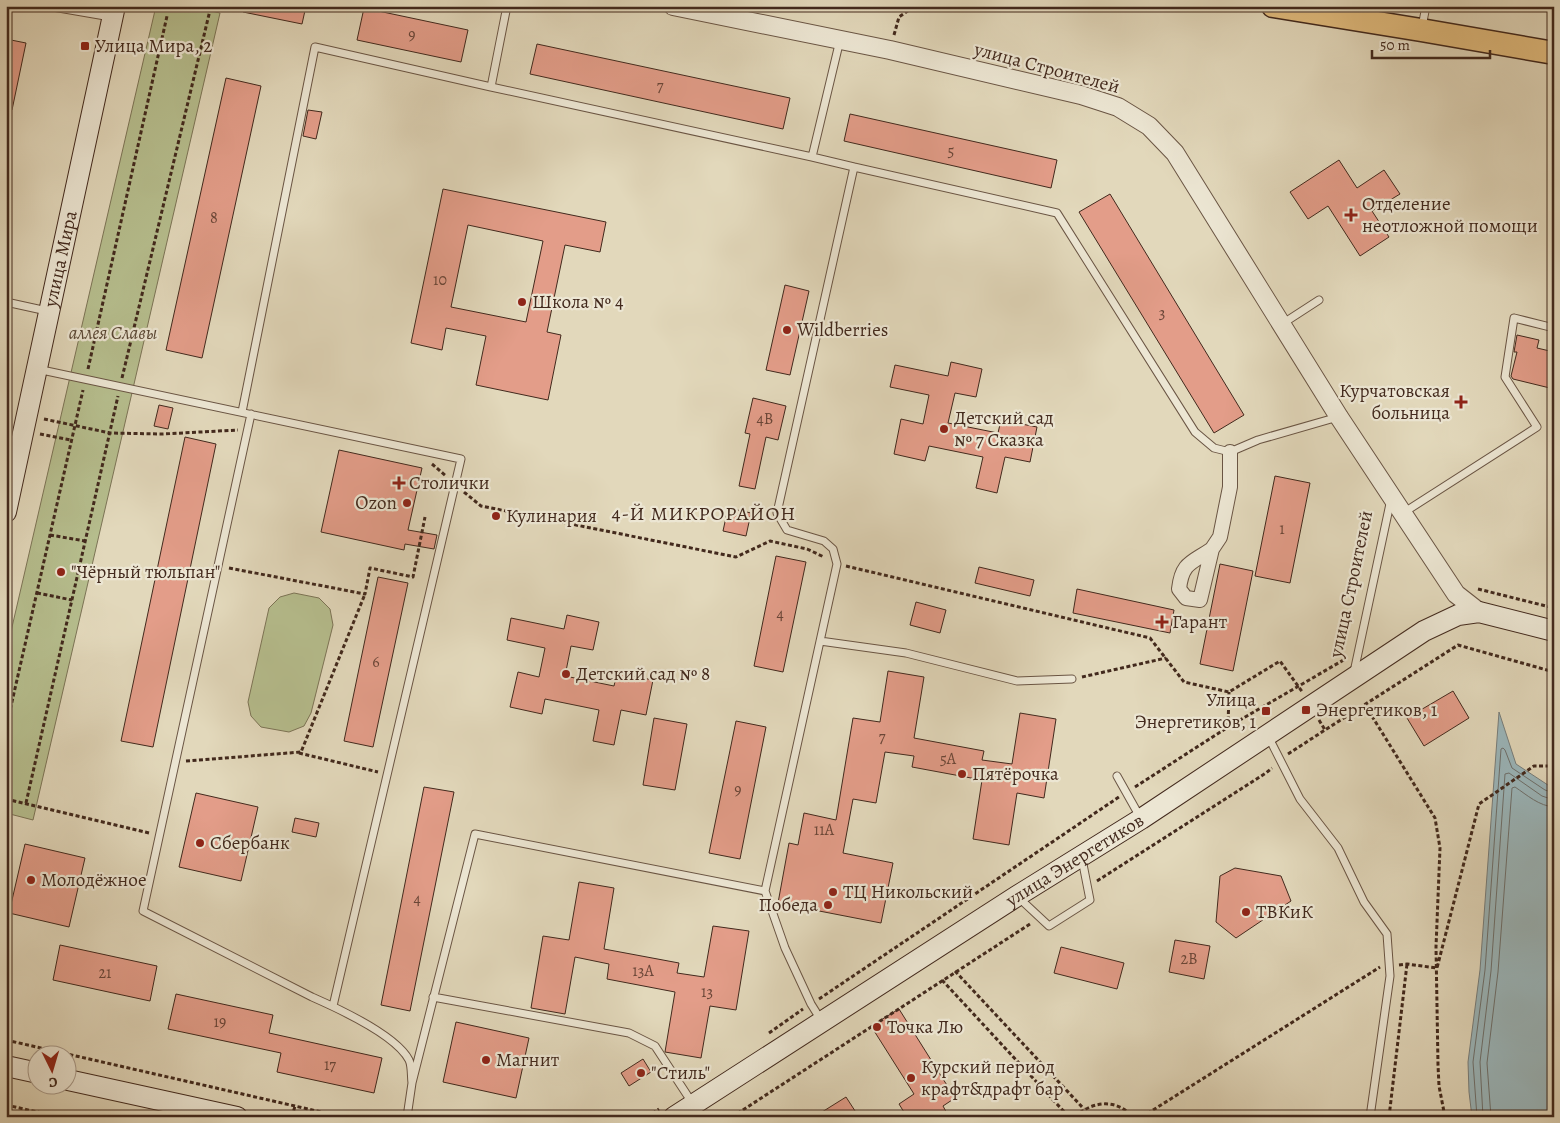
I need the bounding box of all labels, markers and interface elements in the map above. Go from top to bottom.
house number: 9 [408,24,416,46]
scale bar [1372,28,1490,60]
place label: Улица Мира, 2 [95,33,212,59]
text: 50 m [1380,35,1410,55]
street label: улица Строителей [970,36,1123,100]
marker: Улица Мира, 2 [79,40,91,52]
house number: 7 [657,75,664,97]
house number: 5 [948,140,955,162]
place label: Отделение неотложной помощи [1362,191,1538,239]
house number: 8 [210,207,218,229]
street label: улица Мира [37,208,84,310]
marker: Отделение неотложной помощи [1344,208,1358,222]
house number: 10 [433,269,447,291]
place label: Школа № 4 [532,289,624,315]
marker: Школа № 4 [516,296,528,308]
house number: 3 [1159,302,1165,324]
place label: Wildberries [796,317,888,343]
park label: аллея Славы [69,320,157,346]
marker: Wildberries [781,324,793,336]
place label: Курчатовская больница [1339,378,1450,426]
marker: Курчатовская больница [1454,395,1468,409]
place label: Детский сад № 7 Сказка [954,405,1053,453]
house number: 4В [757,408,773,430]
marker: Детский сад № 7 Сказка [938,423,950,435]
place label: Столички [409,470,490,496]
marker: Столички [393,477,405,489]
place label: Ozon [355,490,397,516]
marker: Ozon [401,497,413,509]
district label: 4-Й МИКРОРАЙОН [612,500,796,527]
place label: Кулинария [506,503,597,529]
street label: улица Строителей [1323,508,1379,661]
marker: Кулинария [490,510,502,522]
house number: 1 [1279,518,1285,540]
place label: "Чёрный тюльпан" [71,559,220,585]
marker: "Чёрный тюльпан" [55,566,67,578]
house number: 4 [776,603,784,625]
place label: Гарант [1172,609,1228,635]
marker: Гарант [1156,616,1168,628]
house number: 6 [372,651,380,673]
place label: Детский сад № 8 [576,661,710,687]
marker: Детский сад № 8 [560,668,572,680]
place label: Улица Энергетиков, 1 [1135,687,1256,735]
place label: Энергетиков, 1 [1316,697,1438,723]
marker: Энергетиков, 1 [1300,704,1312,716]
marker: Улица Энергетиков, 1 [1260,705,1272,717]
house number: 7 [879,726,886,748]
house number: 5А [940,748,957,770]
place label: Пятёрочка [972,761,1059,787]
marker: Пятёрочка [956,768,968,780]
house number: 9 [734,779,742,801]
street label: улица Энергетиков [1000,807,1149,913]
house number: 11А [814,819,835,841]
place label: Сбербанк [210,830,290,856]
marker: Сбербанк [194,837,206,849]
place label: Молодёжное [41,867,147,893]
marker: Молодёжное [25,874,37,886]
place label: ТЦ Никольский [843,879,973,905]
marker: ТЦ Никольский [827,886,839,898]
house number: 4 [413,888,421,910]
place label: Победа [759,892,818,918]
marker: Победа [822,899,834,911]
place label: ТВКиК [1256,899,1313,925]
marker: ТВКиК [1240,906,1252,918]
house number: 2В [1180,948,1198,970]
house number: 13А [632,960,654,982]
house number: 21 [98,962,112,984]
house number: 13 [701,981,713,1003]
house number: 19 [214,1011,226,1033]
place label: Точка Лю [887,1014,963,1040]
marker: Точка Лю [871,1021,883,1033]
north arrow [28,1046,78,1096]
place label: Магнит [496,1047,560,1073]
house number: 17 [324,1054,336,1076]
marker: Магнит [480,1054,492,1066]
place label: Курский период крафт&драфт бар [921,1054,1063,1102]
place label: "Стиль" [651,1060,710,1086]
marker: "Стиль" [635,1067,647,1079]
marker: Курский период крафт&драфт бар [905,1072,917,1084]
text: С [48,1073,58,1092]

